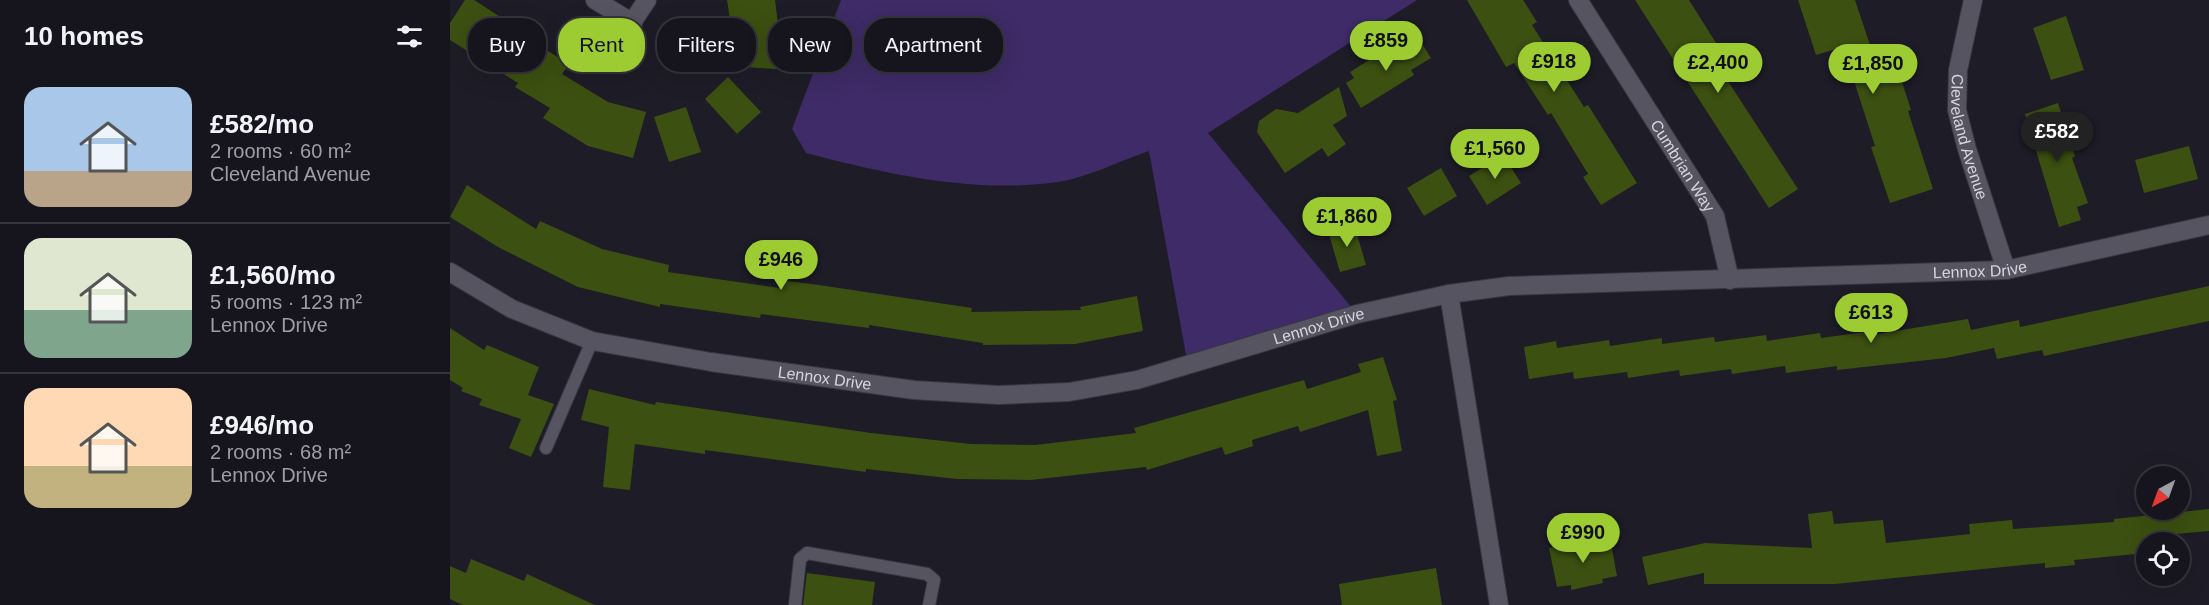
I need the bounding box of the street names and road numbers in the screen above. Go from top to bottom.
street label: Cleveland Avenue [1947,74,1991,202]
street label: Cumbrian Way [1647,117,1718,215]
street label: Lennox Drive [1933,258,2029,281]
street label: Lennox Drive [1271,305,1366,348]
street label: Lennox Drive [777,363,873,393]

